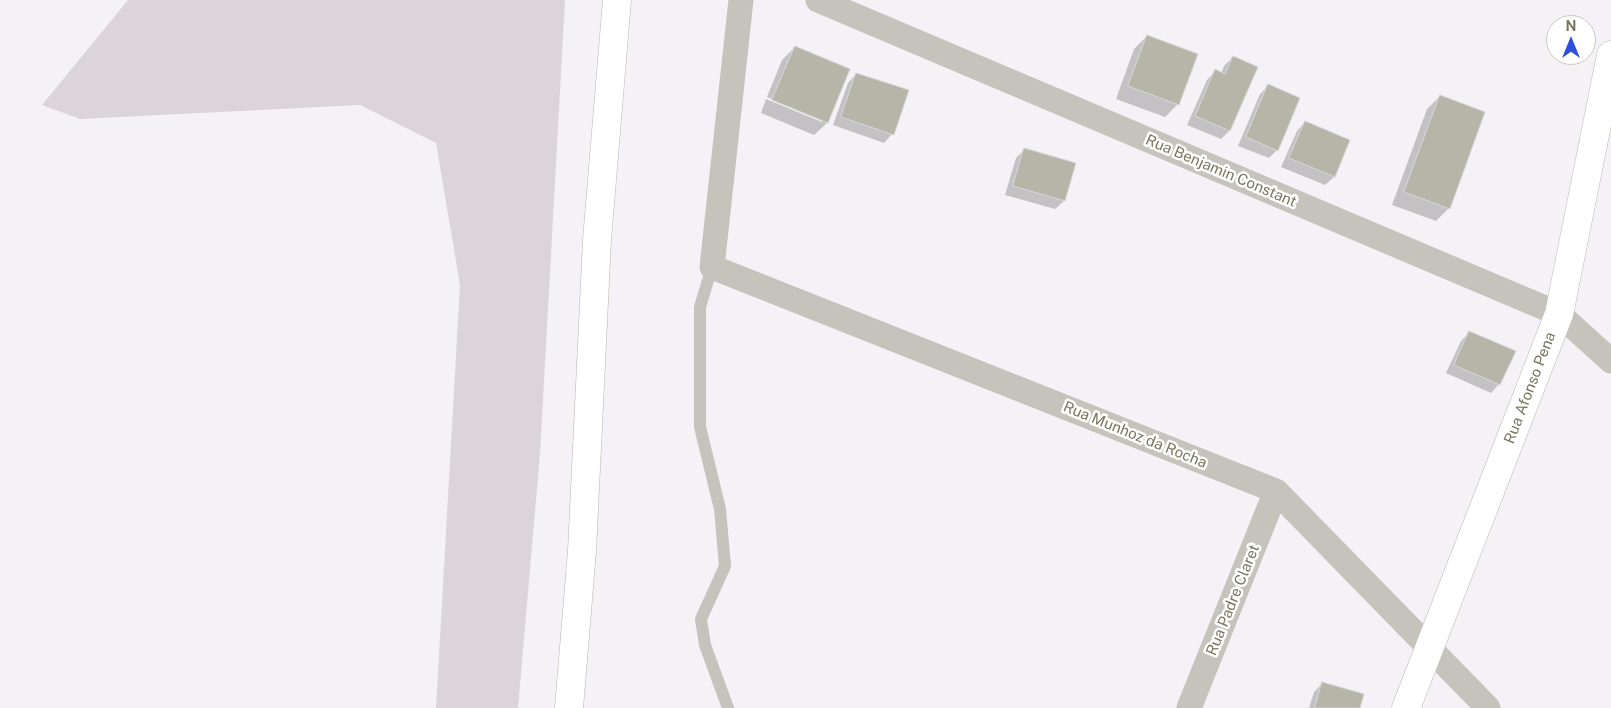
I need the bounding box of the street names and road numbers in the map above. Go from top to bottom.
street label: Rua Benjamin Constant [1143,131,1299,211]
street label: Rua Afonso Pena [1500,330,1560,446]
street label: Rua Munhoz da Rocha [1060,398,1210,472]
street label: Rua Padre Claret [1203,542,1263,658]

